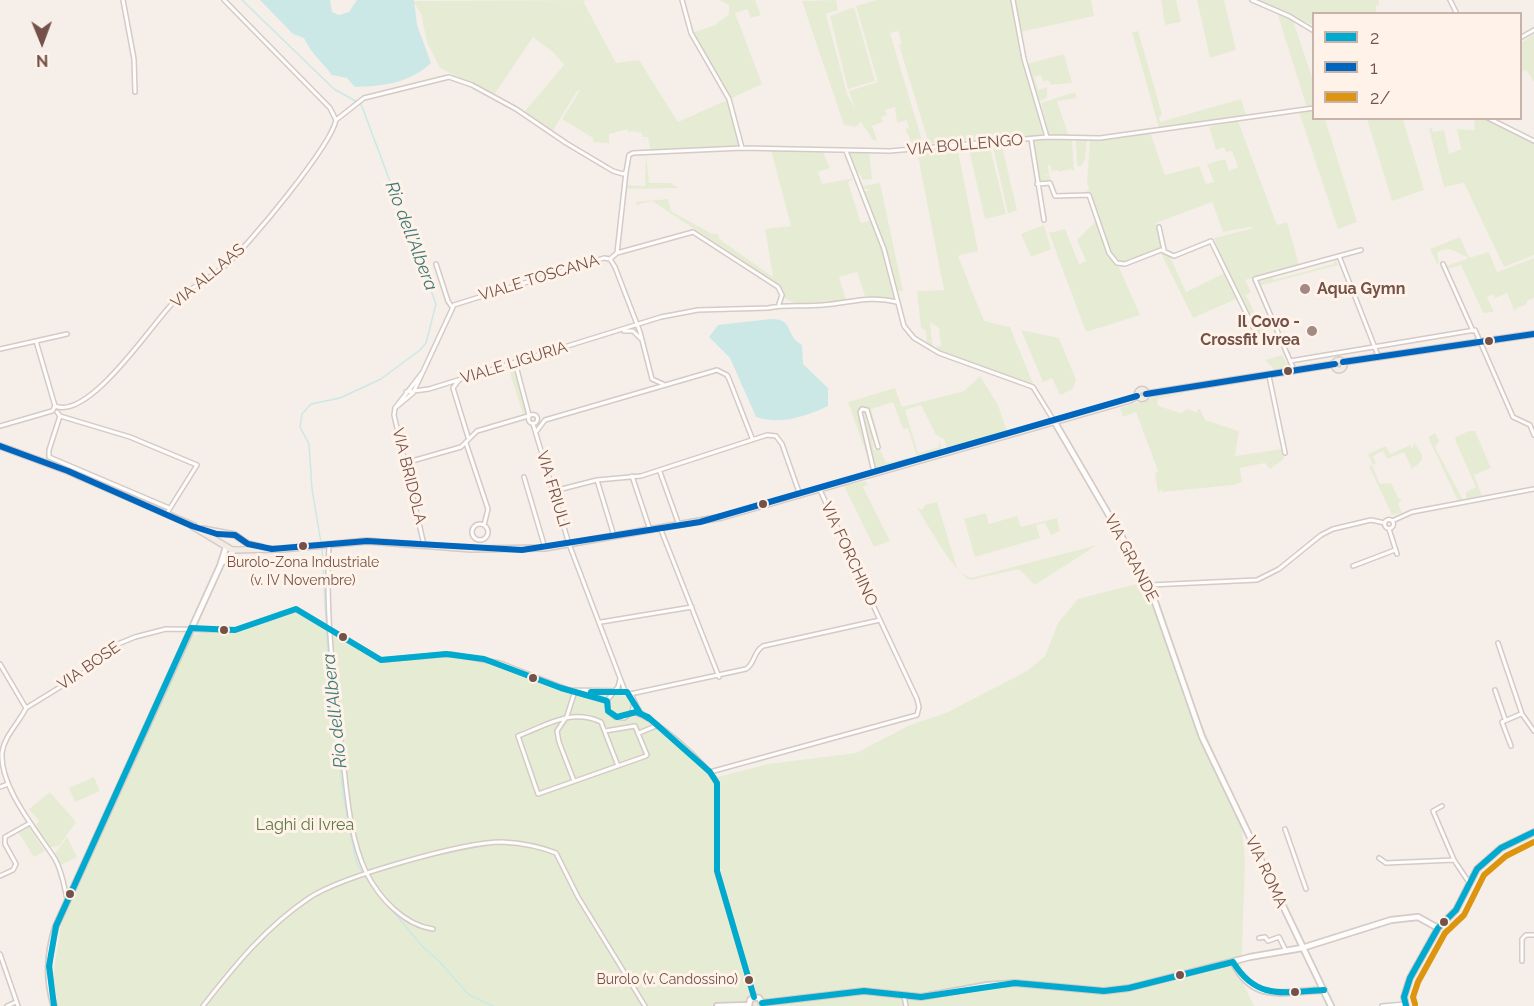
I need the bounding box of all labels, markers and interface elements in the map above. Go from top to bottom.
north arrow [12,12,72,72]
legend [1312,12,1522,120]
text: 2 [1370,27,1379,48]
text: N [36,51,49,70]
text: 1 [1370,57,1378,78]
text: 2/ [1370,87,1390,108]
street label: VIA BOLLENGO [906,130,1024,160]
water label: Rio dell'Albera [380,178,442,294]
street label: VIA ALLAAS [167,240,249,312]
street label: VIALE TOSCANA [477,251,601,305]
place label: Aqua Gymn [1317,279,1405,299]
marker: Aqua Gymn [1298,282,1312,296]
place label: Il Covo - Crossfit Ivrea [1200,312,1300,350]
marker: Il Covo - Crossfit Ivrea [1305,324,1319,338]
unlabelled marker [1483,335,1495,347]
street label: VIALE LIGURIA [458,338,570,388]
unlabelled marker [1282,365,1294,377]
street label: VIA BRIDOLA [388,426,430,526]
street label: VIA FRIULI [532,448,574,530]
unlabelled marker [757,498,769,510]
street label: VIA FORCHINO [817,499,881,609]
street label: VIA GRANDE [1100,511,1162,605]
marker: Burolo-Zona Industriale (v. IV Novembre) [297,540,309,552]
place label: Burolo-Zona Industriale (v. IV Novembre) [227,555,379,588]
unlabelled marker [218,624,230,636]
unlabelled marker [337,631,349,643]
street label: VIA BOSE [54,638,124,694]
water label: Rio dell'Albera [318,653,352,769]
unlabelled marker [527,672,539,684]
park label: Laghi di Ivrea [256,815,354,835]
street label: VIA ROMA [1241,833,1291,911]
unlabelled marker [64,888,76,900]
unlabelled marker [1438,916,1450,928]
unlabelled marker [1174,969,1186,981]
place label: Burolo (v. Candossino) [596,972,738,988]
marker: Burolo (v. Candossino) [743,974,755,986]
unlabelled marker [1289,986,1301,998]

